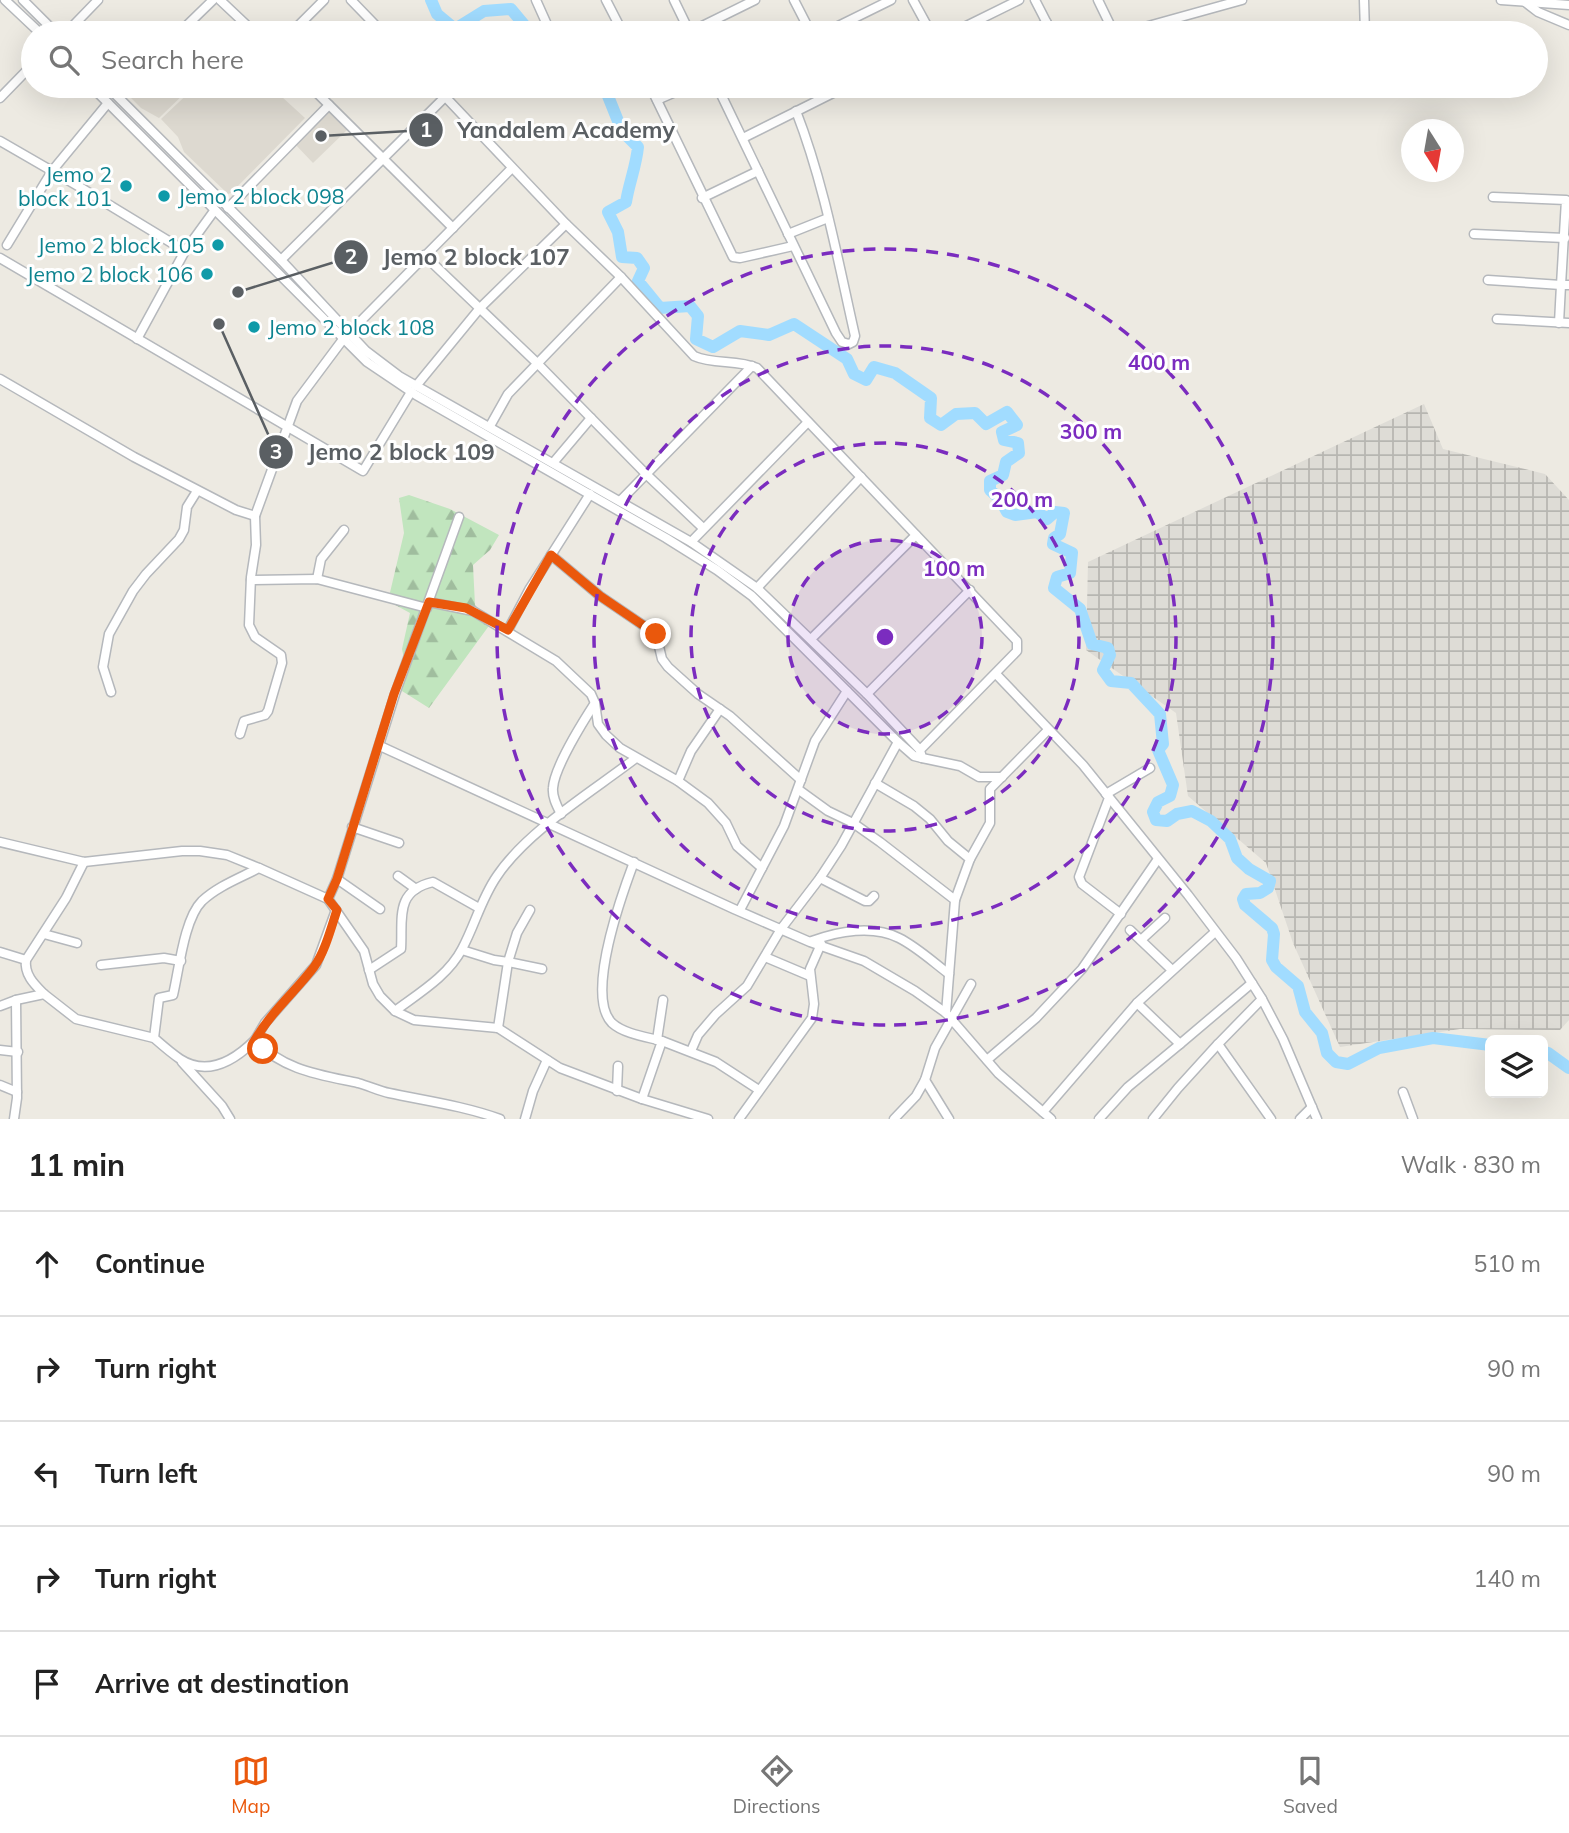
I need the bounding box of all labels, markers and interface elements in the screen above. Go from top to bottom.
search box [21,21,1548,98]
icon: search [45,41,83,79]
text: Search here [101,43,244,76]
callout: Yandalem Academy [408,108,689,152]
text: Yandalem Academy [456,115,675,144]
text: 1 [420,116,432,142]
north arrow [1401,119,1464,182]
place label: Jemo 2 block 101 [18,161,112,211]
marker: Jemo 2 block 101 [118,178,134,194]
place label: Jemo 2 block 098 [178,183,344,209]
marker: Jemo 2 block 098 [156,188,172,204]
place label: Jemo 2 block 105 [38,232,204,258]
callout: Jemo 2 block 107 [333,235,584,279]
marker: Jemo 2 block 105 [210,237,226,253]
text: Jemo 2 block 107 [382,242,570,271]
text: 2 [345,243,357,269]
place label: Jemo 2 block 106 [27,261,193,287]
marker: Jemo 2 block 106 [199,266,215,282]
place label: Jemo 2 block 108 [268,314,434,340]
marker: Jemo 2 block 108 [246,319,262,335]
text: 400 m [1128,349,1190,375]
text: 300 m [1060,418,1122,444]
callout: Jemo 2 block 109 [258,430,509,474]
text: Jemo 2 block 109 [307,437,495,466]
text: 3 [270,438,282,464]
text: 200 m [991,486,1053,512]
text: 100 m [923,555,985,581]
route end [640,618,671,649]
centre of rings [873,625,897,649]
route start [247,1033,278,1064]
map controls [1485,1035,1548,1098]
button: layers [1485,1035,1548,1098]
text: 11 min [28,1146,125,1184]
text: Walk · 830 m [1401,1150,1541,1179]
icon: ahead [28,1245,66,1283]
text: Continue [95,1247,205,1280]
text: 510 m [1473,1249,1541,1278]
icon: right [28,1350,66,1388]
text: Turn right [95,1352,216,1385]
text: 90 m [1487,1354,1541,1383]
icon: left [28,1455,66,1493]
text: Turn left [95,1457,197,1490]
text: 90 m [1487,1459,1541,1488]
icon: right [28,1560,66,1598]
text: Turn right [95,1562,216,1595]
text: 140 m [1473,1564,1541,1593]
icon: arrive [28,1665,66,1703]
text: Arrive at destination [95,1667,350,1700]
tab: Map [231,1752,270,1818]
tab: Directions [733,1752,821,1818]
tab: Saved [1283,1752,1338,1818]

